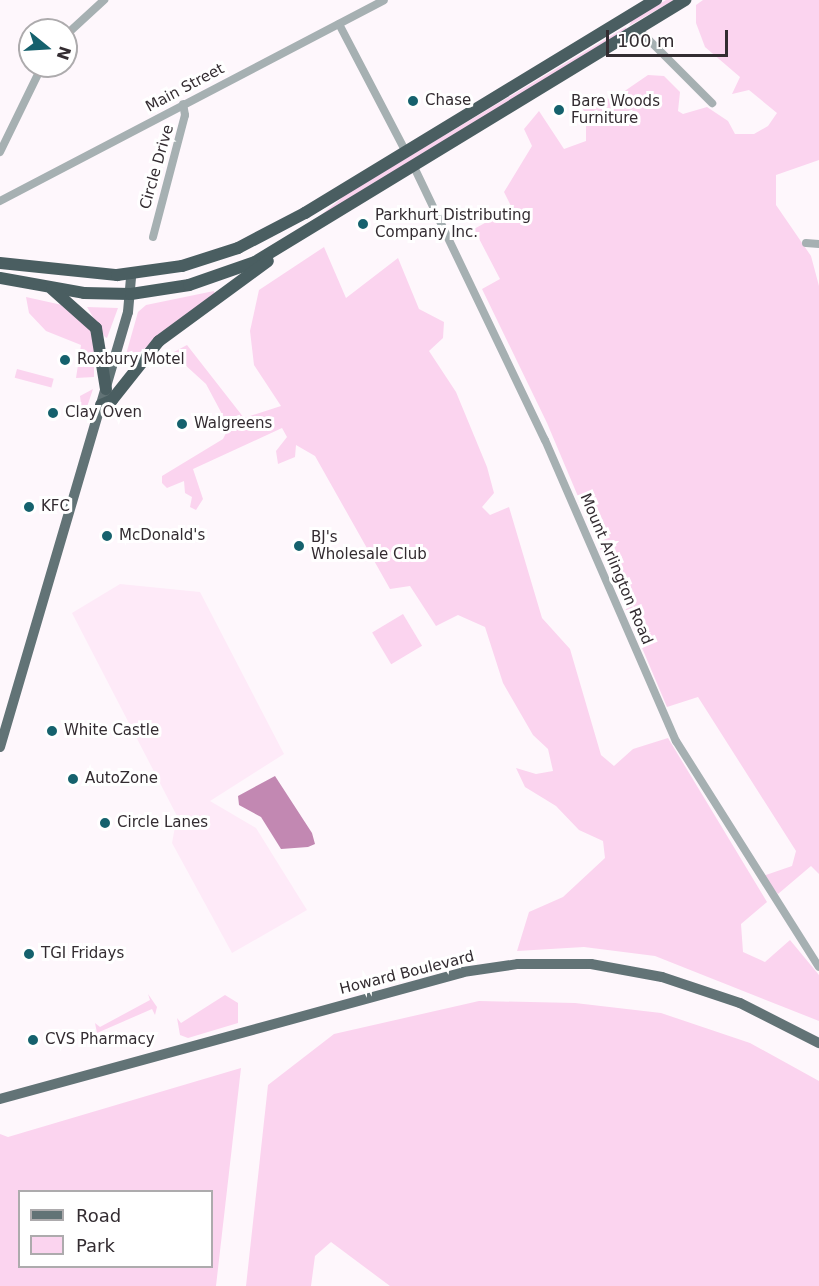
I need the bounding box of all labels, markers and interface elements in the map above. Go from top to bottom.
north arrow [18,18,78,78]
scale bar [609,18,730,56]
text: 100 m [617,30,675,51]
text: N [53,44,75,62]
street label: Main Street [143,60,227,116]
place label: Chase [425,92,471,110]
place label: Bare Woods Furniture [571,92,660,127]
marker: Chase [406,94,420,108]
marker: Bare Woods Furniture [552,103,566,117]
street label: Circle Drive [136,123,178,211]
place label: Parkhurt Distributing Company Inc. [375,206,531,241]
marker: Parkhurt Distributing Company Inc. [356,217,370,231]
place label: Roxbury Motel [77,351,185,369]
marker: Roxbury Motel [58,353,72,367]
place label: Clay Oven [65,404,142,422]
marker: Clay Oven [46,406,60,420]
place label: Walgreens [194,415,272,433]
marker: Walgreens [175,417,189,431]
street label: Mount Arlington Road [576,491,656,647]
place label: KFC [41,498,70,516]
marker: KFC [22,500,36,514]
place label: McDonald's [119,527,205,545]
place label: BJ's Wholesale Club [311,528,427,563]
marker: McDonald's [100,529,114,543]
marker: BJ's Wholesale Club [292,539,306,553]
place label: White Castle [64,722,159,740]
marker: White Castle [45,724,59,738]
place label: AutoZone [85,770,158,788]
marker: AutoZone [66,772,80,786]
place label: Circle Lanes [117,814,208,832]
marker: Circle Lanes [98,816,112,830]
place label: TGI Fridays [41,945,124,963]
marker: TGI Fridays [22,947,36,961]
street label: Howard Boulevard [338,948,476,998]
place label: CVS Pharmacy [45,1031,155,1049]
marker: CVS Pharmacy [26,1033,40,1047]
legend [18,1190,213,1268]
text: Road [76,1205,121,1226]
text: Park [76,1235,115,1256]

